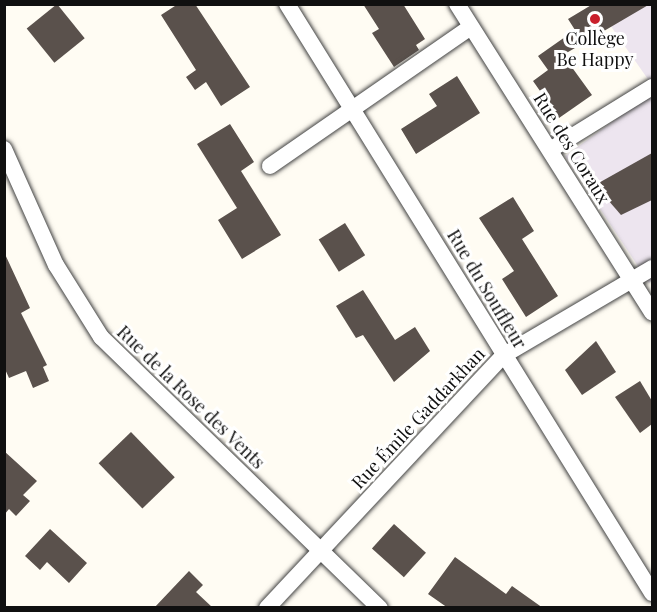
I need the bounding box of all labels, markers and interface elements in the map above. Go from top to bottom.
marker: Collège Be Happy [588,12,602,26]
place label: Collège Be Happy [556,28,634,70]
street label: Rue des Coraux [529,88,615,208]
street label: Rue du Souffleur [443,225,531,353]
street label: Rue de la Rose des Vents [112,320,270,474]
street label: Rue Émile Gaddarkhan [347,343,489,493]

